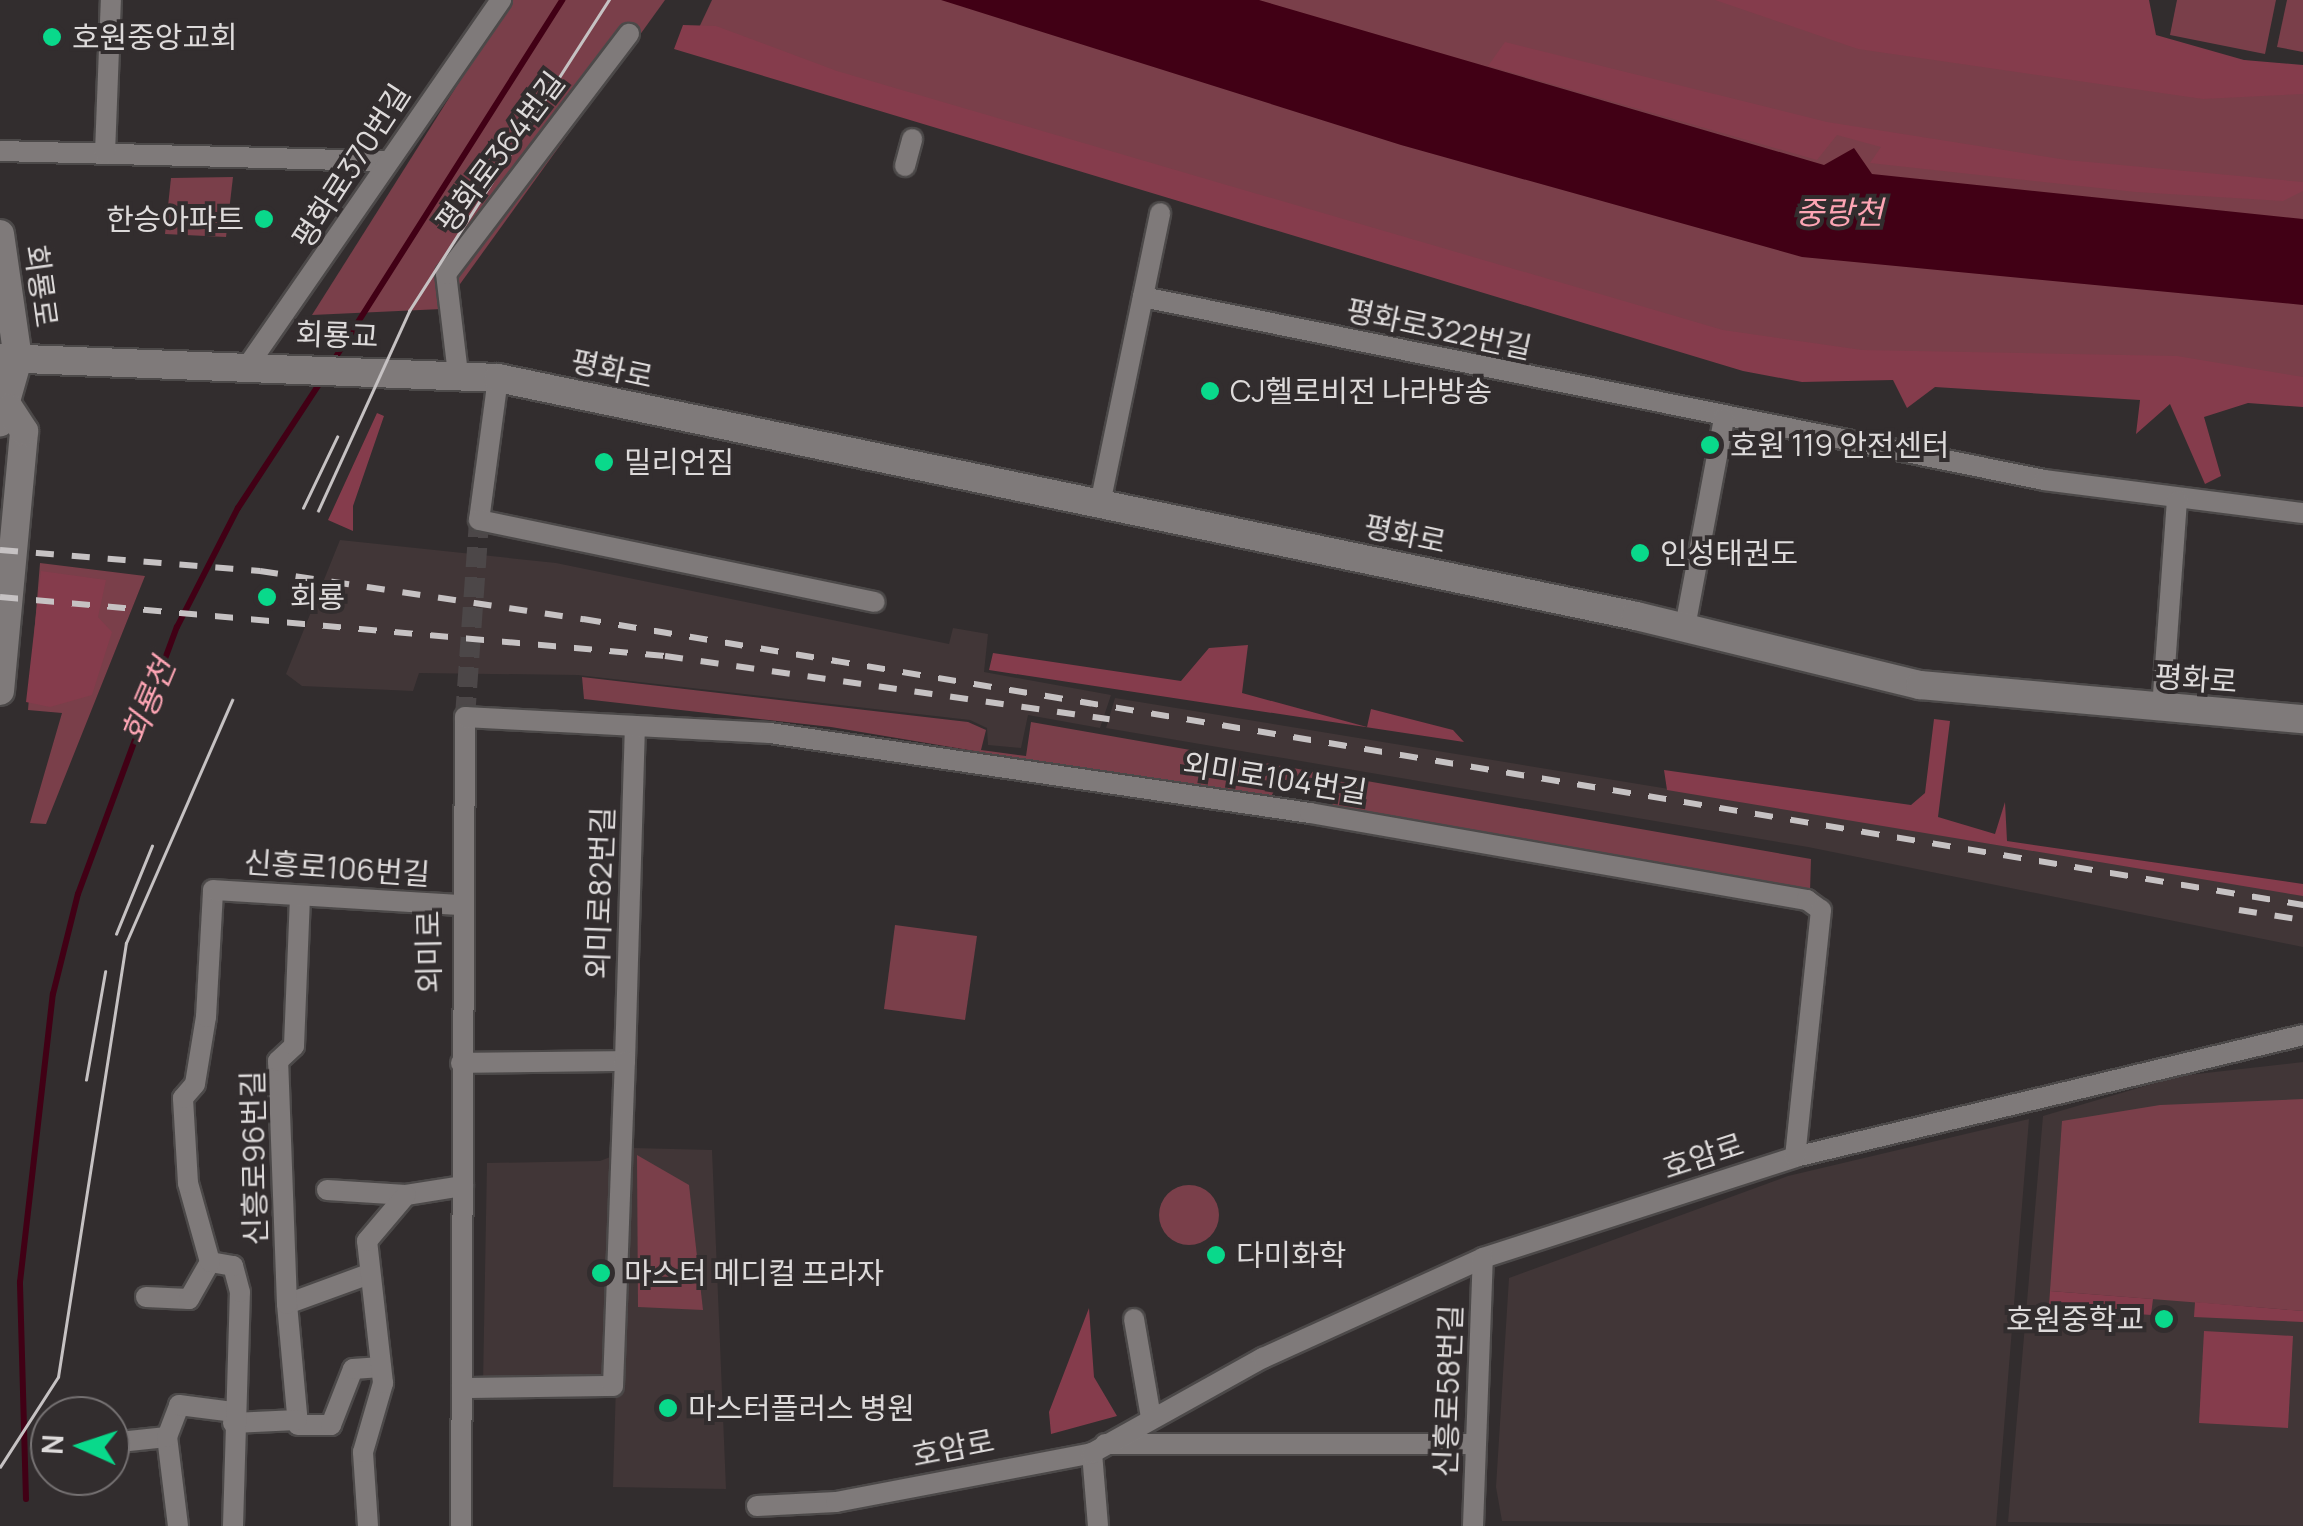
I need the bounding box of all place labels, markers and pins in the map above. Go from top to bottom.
place label: 호원중앙교회 [72,19,238,55]
marker: 호원중앙교회 [41,26,63,48]
place label: 한승아파트 [106,201,244,237]
marker: 한승아파트 [253,208,275,230]
place label: CJ헬로비전 나라방송 [1230,373,1492,409]
marker: CJ헬로비전 나라방송 [1199,380,1221,402]
place label: 호원 119 안전센터 [1730,427,1950,463]
marker: 호원 119 안전센터 [1699,434,1721,456]
place label: 밀리언짐 [624,444,734,480]
marker: 밀리언짐 [593,451,615,473]
place label: 인성태권도 [1660,535,1798,571]
marker: 인성태권도 [1629,542,1651,564]
place label: 회룡 [290,579,345,615]
marker: 회룡 [254,584,280,610]
place label: 다미화학 [1236,1237,1346,1273]
marker: 다미화학 [1205,1244,1227,1266]
place label: 마스터 메디컬 프라자 [624,1255,884,1291]
marker: 마스터 메디컬 프라자 [588,1260,614,1286]
place label: 호원중학교 [2006,1301,2144,1337]
marker: 호원중학교 [2153,1308,2175,1330]
place label: 마스터플러스 병원 [688,1390,915,1426]
marker: 마스터플러스 병원 [657,1397,679,1419]

